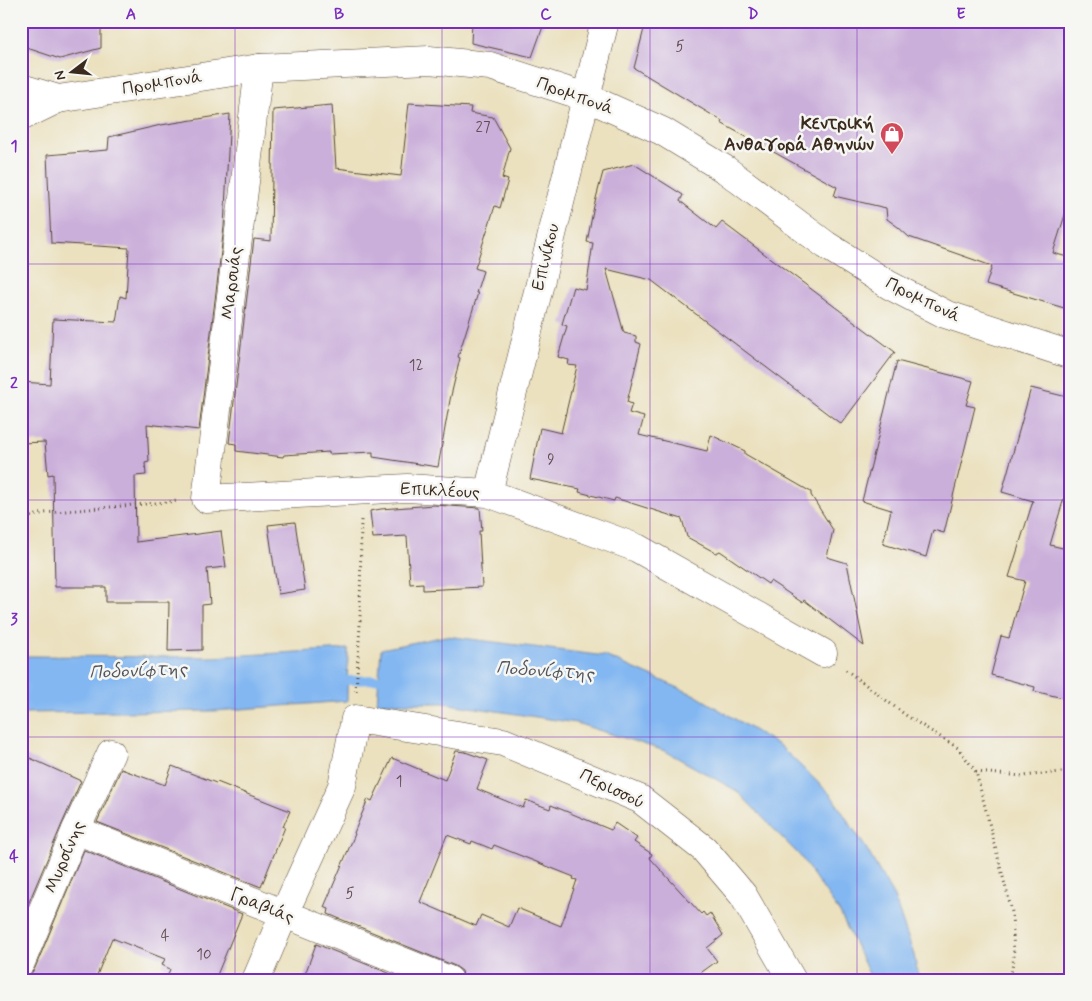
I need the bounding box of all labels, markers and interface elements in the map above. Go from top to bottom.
text: A [126,4,136,25]
text: B [334,4,344,25]
text: C [540,4,552,25]
text: D [747,4,759,25]
text: E [956,4,966,25]
house number: 5 [675,37,685,57]
north arrow [48,48,98,98]
street label: Προμπονά [120,65,204,101]
text: N [51,68,70,82]
street label: Προμπονά [533,71,617,121]
place label: Κεντρική Ανθαγορά Αθηνών [724,112,874,157]
house number: 27 [476,118,491,138]
shop icon: Κεντρική Ανθαγορά Αθηνών [879,121,905,155]
text: 1 [10,136,18,157]
street label: Επινίκου [526,221,566,293]
street label: Μαρσυάς [216,245,248,321]
street label: Προμπονά [882,272,964,328]
house number: 12 [409,356,423,376]
text: 2 [10,373,18,394]
house number: 9 [547,450,555,470]
street label: Επικλέους [400,476,481,505]
text: 3 [10,609,18,630]
water label: Ποδονίφτης [495,655,596,687]
water label: Ποδονίφτης [89,657,189,685]
street label: Περισσού [575,763,649,815]
house number: 1 [396,772,402,792]
street label: Μυρσίνης [39,817,91,897]
text: 4 [9,846,19,867]
street label: Γραβιάς [226,882,298,930]
house number: 5 [345,884,355,904]
house number: 4 [161,926,170,946]
house number: 10 [196,945,212,965]

